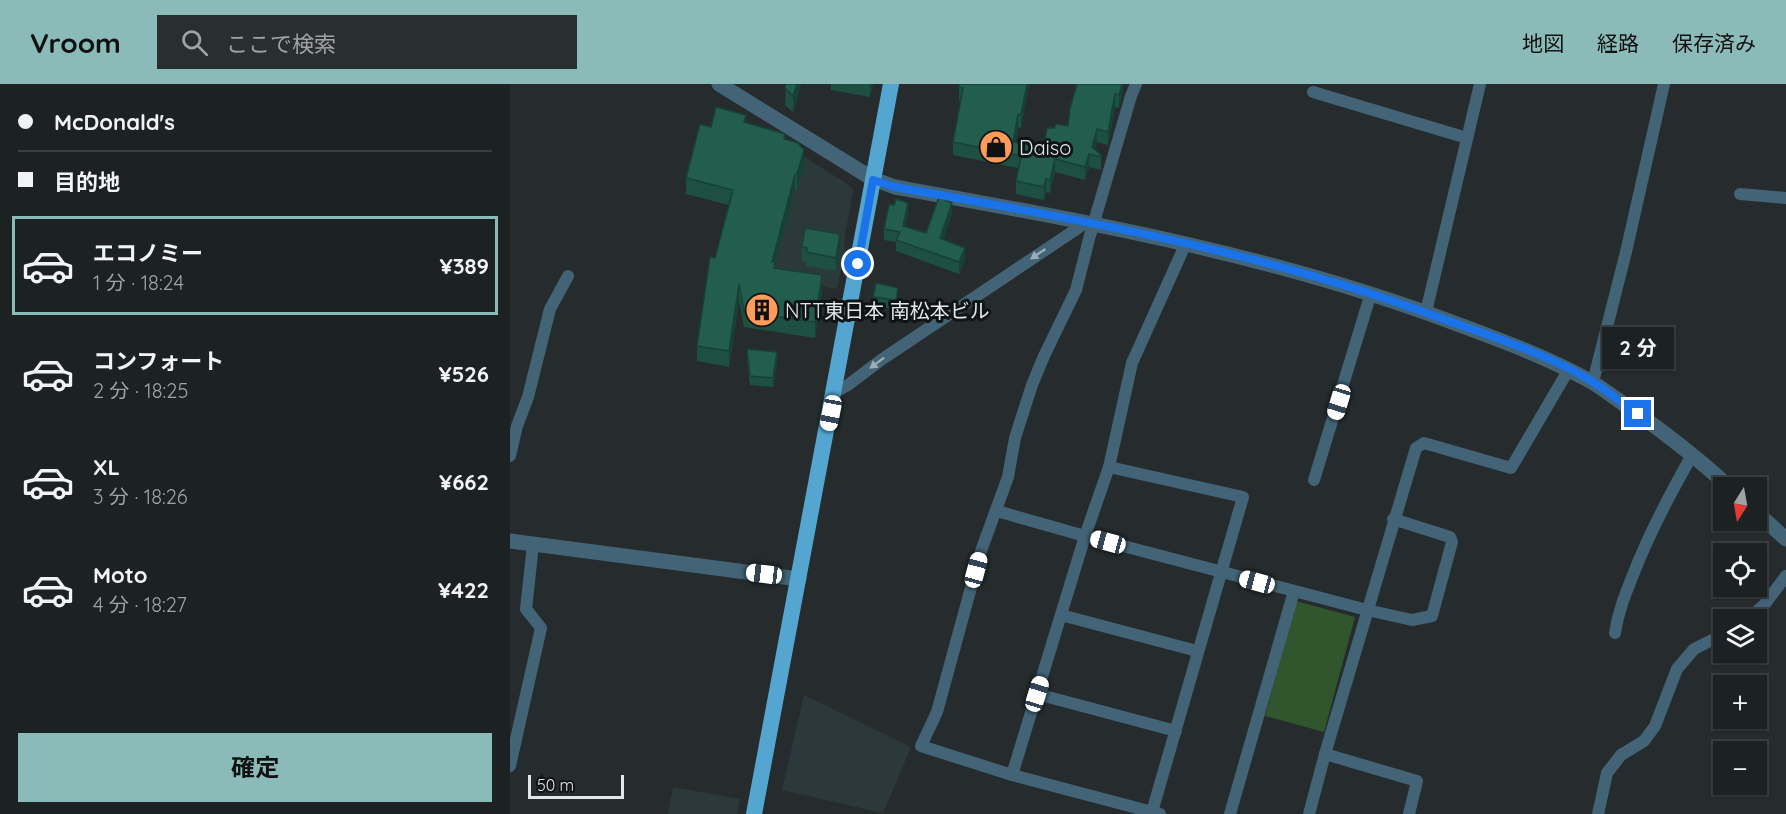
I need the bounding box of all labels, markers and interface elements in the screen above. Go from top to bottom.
search box [157,15,577,69]
text: Vroom [30,25,121,60]
icon: search [178,26,211,59]
text: ここで検索 [226,30,336,58]
text: 地図 [1522,30,1564,56]
text: 経路 [1597,30,1639,56]
text: 保存済み [1672,30,1756,56]
text: McDonald's [54,108,175,136]
shop icon: Daiso [978,129,1014,165]
place label: Daiso [1019,135,1071,160]
text: 目的地 [54,168,120,196]
icon: car [21,239,75,293]
text: エコノミー [93,239,203,267]
one-way arrow [1030,248,1046,259]
route start [844,250,871,277]
text: ¥389 [440,252,489,280]
text: 1 分 · 18:24 [93,270,184,295]
building icon: NTT東日本 南松本ビル [744,292,780,328]
place label: NTT東日本 南松本ビル [785,298,990,323]
callout: 2 分 [1602,327,1674,369]
text: 2 分 [1620,335,1656,360]
icon: car [21,347,75,401]
text: コンフォート [93,347,224,375]
one-way arrow [869,357,884,369]
text: ¥526 [439,360,489,388]
text: 2 分 · 18:25 [93,378,188,403]
car [1325,382,1353,422]
car [819,394,843,432]
route end [1624,400,1651,427]
text: XL [93,453,120,481]
icon: car [21,455,75,509]
text: ¥662 [439,468,489,496]
north arrow [1713,477,1767,531]
map controls [1713,477,1767,795]
text: 3 分 · 18:26 [93,484,188,509]
car [1088,529,1128,555]
button: locate [1713,543,1767,597]
car [963,550,989,590]
text: Moto [93,561,147,589]
icon: car [21,563,75,617]
car [745,563,783,585]
car [1237,569,1277,595]
text: ¥422 [438,576,489,604]
text: 4 分 · 18:27 [93,592,187,617]
button: layers [1713,609,1767,663]
car [1023,674,1051,714]
button: + [1713,675,1767,729]
button: 確定 [18,733,492,802]
button: − [1713,741,1767,795]
scale bar [528,772,624,800]
text: 50 m [537,775,574,795]

